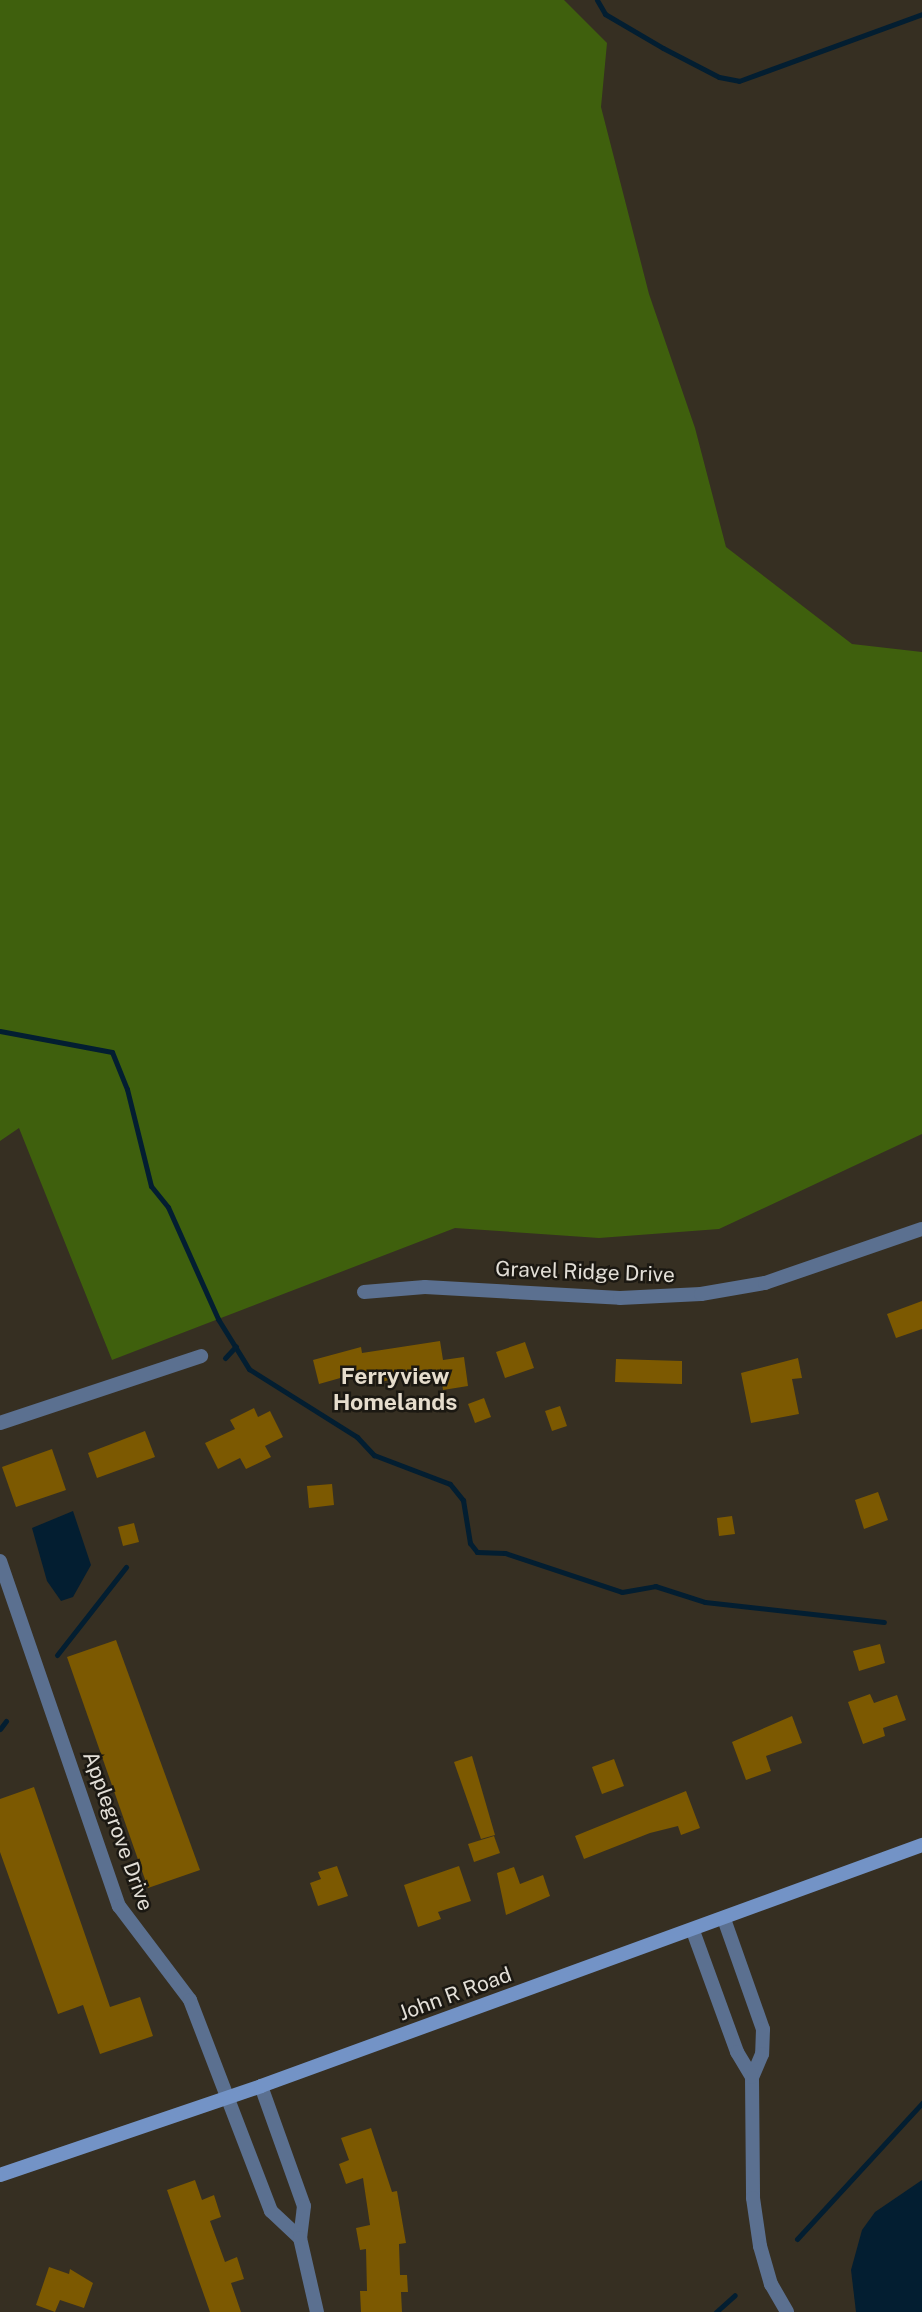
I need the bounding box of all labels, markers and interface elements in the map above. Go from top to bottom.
street label: Gravel Ridge Drive [495,1256,675,1288]
district label: Ferryview Homelands [333,1362,457,1416]
street label: Applegrove Drive [77,1748,159,1914]
street label: John R Road [395,1962,515,2026]

